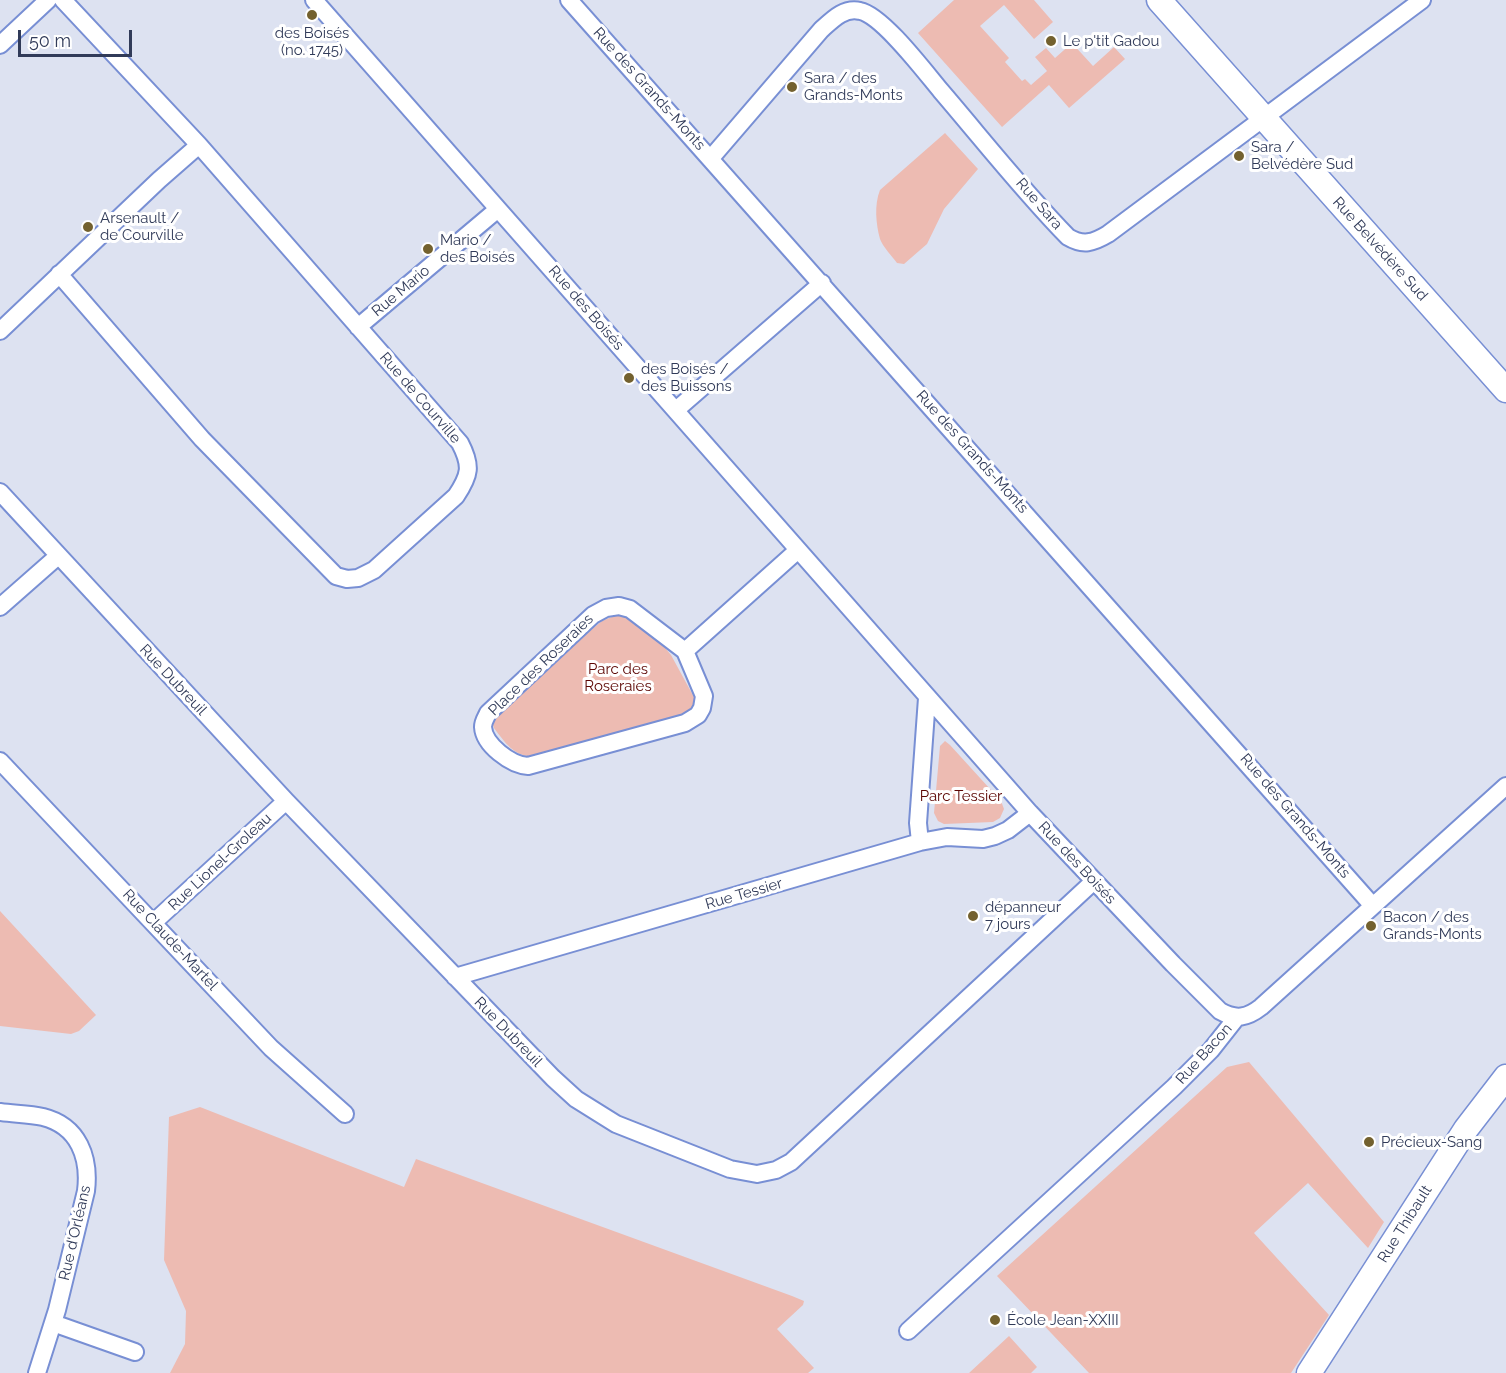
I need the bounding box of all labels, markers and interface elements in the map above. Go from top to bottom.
marker: des Boisés (no. 1745) [305,8,319,22]
scale bar [21,18,135,56]
place label: des Boisés (no. 1745) [275,24,349,59]
street label: Rue des Grands-Monts [589,24,709,154]
text: 50 m [29,30,71,51]
place label: Le p'tit Gadou [1063,32,1159,50]
marker: Le p'tit Gadou [1044,34,1058,48]
place label: Sara / des Grands-Monts [804,69,903,104]
marker: Sara / des Grands-Monts [785,80,799,94]
place label: Sara / Belvédère Sud [1251,138,1353,173]
marker: Sara / Belvédère Sud [1232,149,1246,163]
street label: Rue Sara [1012,175,1066,233]
street label: Rue Belvédère Sud [1329,193,1431,305]
place label: Arsenault / de Courville [100,209,184,244]
marker: Arsenault / de Courville [81,220,95,234]
place label: Mario / des Boisés [440,231,515,266]
marker: Mario / des Boisés [421,242,435,256]
street label: Rue Mario [368,262,434,320]
street label: Rue des Boisés [544,262,628,354]
street label: Rue de Courville [376,349,464,447]
place label: des Boisés / des Buissons [641,360,732,395]
marker: des Boisés / des Buissons [622,371,636,385]
street label: Rue des Grands-Monts [912,387,1032,517]
street label: Place des Roseraies [485,610,597,720]
street label: Rue Dubreuil [136,641,210,719]
park label: Parc des Roseraies [584,660,652,695]
street label: Rue des Grands-Monts [1236,750,1354,882]
park label: Parc Tessier [920,787,1002,805]
street label: Rue Lionel-Groleau [165,810,275,914]
street label: Rue des Boisés [1034,818,1120,908]
street label: Rue Tessier [703,874,785,914]
street label: Rue Claude-Martel [119,886,221,994]
place label: dépanneur 7 jours [985,898,1061,933]
place label: Bacon / des Grands-Monts [1383,908,1482,943]
marker: dépanneur 7 jours [966,909,980,923]
marker: Bacon / des Grands-Monts [1364,919,1378,933]
street label: Rue Dubreuil [470,993,546,1071]
street label: Rue Bacon [1172,1020,1236,1088]
place label: Précieux-Sang [1381,1133,1482,1151]
marker: Précieux-Sang [1362,1135,1376,1149]
street label: Rue Thibault [1374,1182,1436,1266]
street label: Rue d'Orléans [55,1184,95,1282]
place label: École Jean-XXIII [1007,1311,1119,1329]
marker: École Jean-XXIII [988,1313,1002,1327]

